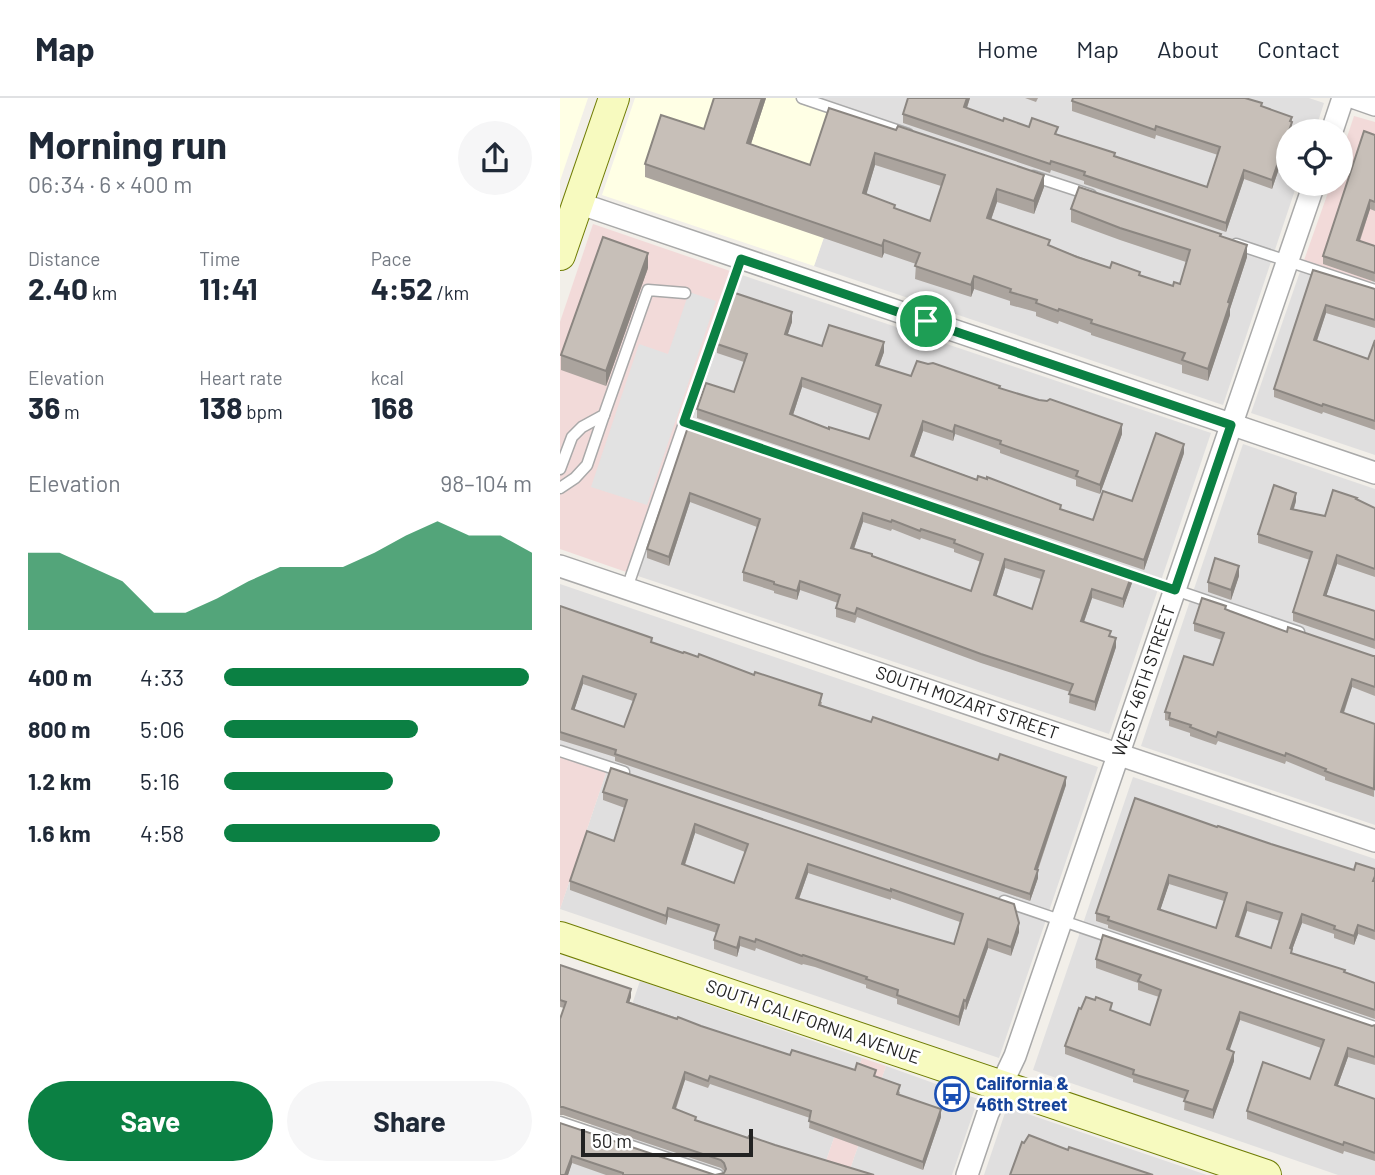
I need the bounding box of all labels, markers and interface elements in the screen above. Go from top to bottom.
text: Map [35,28,95,68]
text: Home [977,34,1038,63]
text: Map [1076,34,1119,63]
text: About [1157,34,1219,63]
text: Contact [1257,34,1340,63]
map controls [1276,119,1353,196]
button: locate [1276,119,1353,196]
text: Morning run [28,121,227,167]
button: share [458,121,532,195]
text: 06:34 · 6 × 400 m [28,170,192,198]
text: Distance [28,247,100,270]
text: Time [199,247,240,270]
text: Pace [371,247,412,270]
text: 2.40 [28,270,88,306]
text: 11:41 [199,270,258,306]
text: 4:52 [371,270,433,306]
text: km [88,281,117,304]
text: /km [433,281,469,304]
pin [896,291,956,351]
icon: arrive [907,302,945,340]
text: Elevation [28,366,105,389]
text: Heart rate [199,366,283,389]
text: kcal [371,366,404,389]
text: 36 [28,389,60,425]
text: 138 [199,389,242,425]
text: 168 [371,389,414,425]
text: m [60,400,80,423]
text: bpm [242,400,283,423]
text: Elevation [28,469,121,497]
text: 98–104 m [440,469,532,497]
street label: WEST 46TH STREET [1107,602,1179,759]
street label: SOUTH MOZART STREET [873,660,1062,744]
text: 400 m [28,663,92,691]
text: 4:33 [140,663,184,691]
text: 800 m [28,715,90,743]
text: 5:06 [140,715,184,743]
text: 1.2 km [28,767,91,795]
text: 5:16 [140,767,180,795]
text: 1.6 km [28,819,91,847]
text: 4:58 [140,819,184,847]
street label: SOUTH CALIFORNIA AVENUE [703,974,923,1068]
place label: California & 46th Street [976,1072,1069,1115]
bus stop icon: California & 46th Street [933,1075,971,1113]
button: Save [28,1081,273,1161]
button: Share [287,1081,532,1161]
scale bar [581,1126,752,1158]
text: 50 m [592,1129,632,1152]

